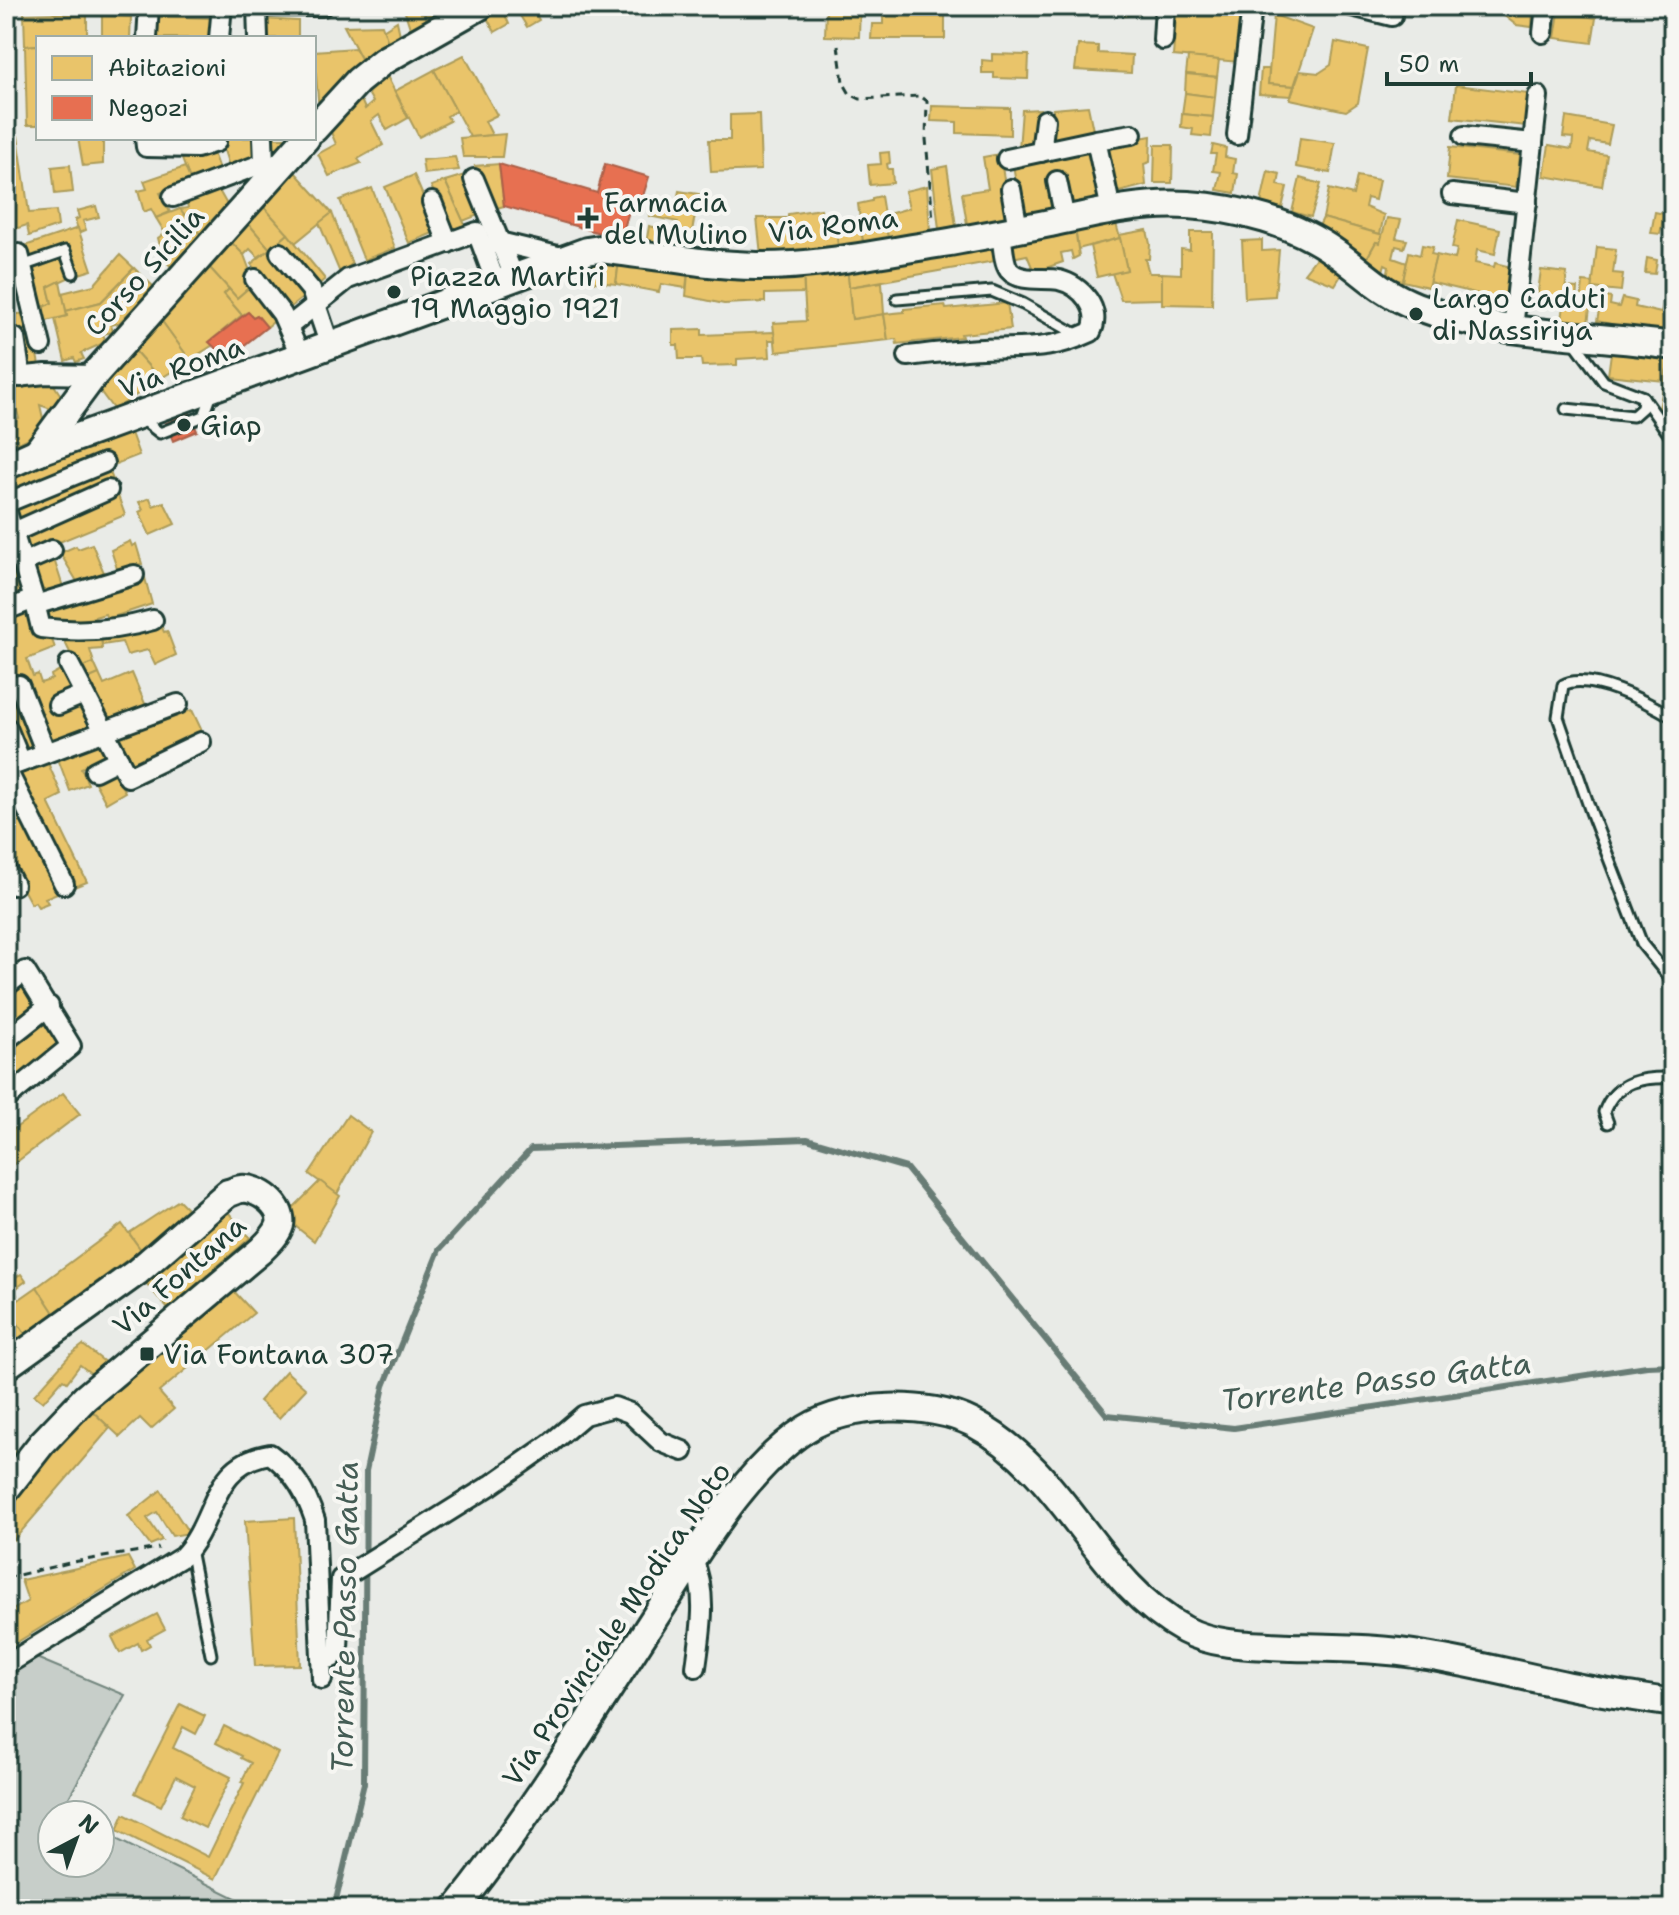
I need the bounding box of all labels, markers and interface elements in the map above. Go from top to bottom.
legend [36,36,316,140]
scale bar [1387,36,1531,86]
text: 50 m [1399,48,1459,80]
text: Abitazioni [108,52,227,84]
text: Negozi [108,92,188,124]
place label: Farmacia del Mulino [604,183,748,253]
street label: Corso Sicilia [76,198,212,344]
street label: Via Roma [766,198,900,252]
marker: Farmacia del Mulino [579,209,597,227]
place label: Piazza Martiri 19 Maggio 1921 [410,257,620,327]
place label: Largo Caduti di Nassiriya [1432,279,1606,349]
marker: Piazza Martiri 19 Maggio 1921 [385,283,403,301]
marker: Largo Caduti di Nassiriya [1407,305,1425,323]
street label: Via Roma [113,327,249,407]
place label: Giap [200,406,262,444]
marker: Giap [175,416,193,434]
street label: Via Fontana [104,1206,254,1344]
place label: Via Fontana 307 [163,1335,394,1373]
water label: Torrente Passo Gatta [1219,1342,1533,1421]
marker: Via Fontana 307 [138,1345,156,1363]
street label: Via Provinciale Modica Noto [493,1454,739,1794]
water label: Torrente Passo Gatta [321,1461,368,1773]
north arrow [36,1799,116,1879]
text: N [73,1808,105,1841]

